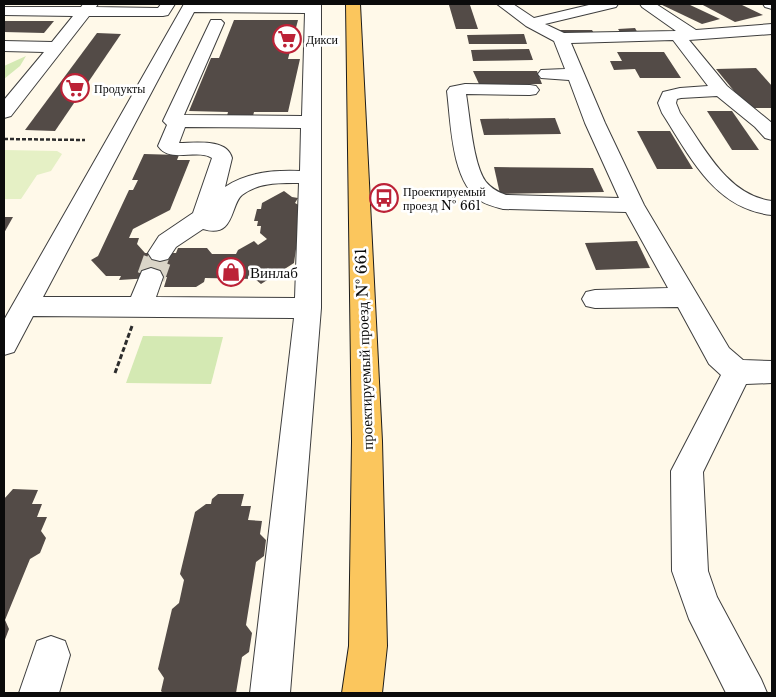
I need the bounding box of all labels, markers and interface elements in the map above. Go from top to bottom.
supermarket icon: Дикси [272,24,302,54]
place label: Дикси [306,32,338,47]
supermarket icon: Продукты [60,73,90,103]
place label: Продукты [94,81,145,96]
bus stop icon: Проектируемый проезд № 661 [369,183,399,213]
place label: Проектируемый проезд № 661 [403,184,486,213]
street label: проектируемый проезд № 661 [351,248,377,450]
shop icon: Винлаб [216,257,246,287]
place label: Винлаб [250,263,298,282]

